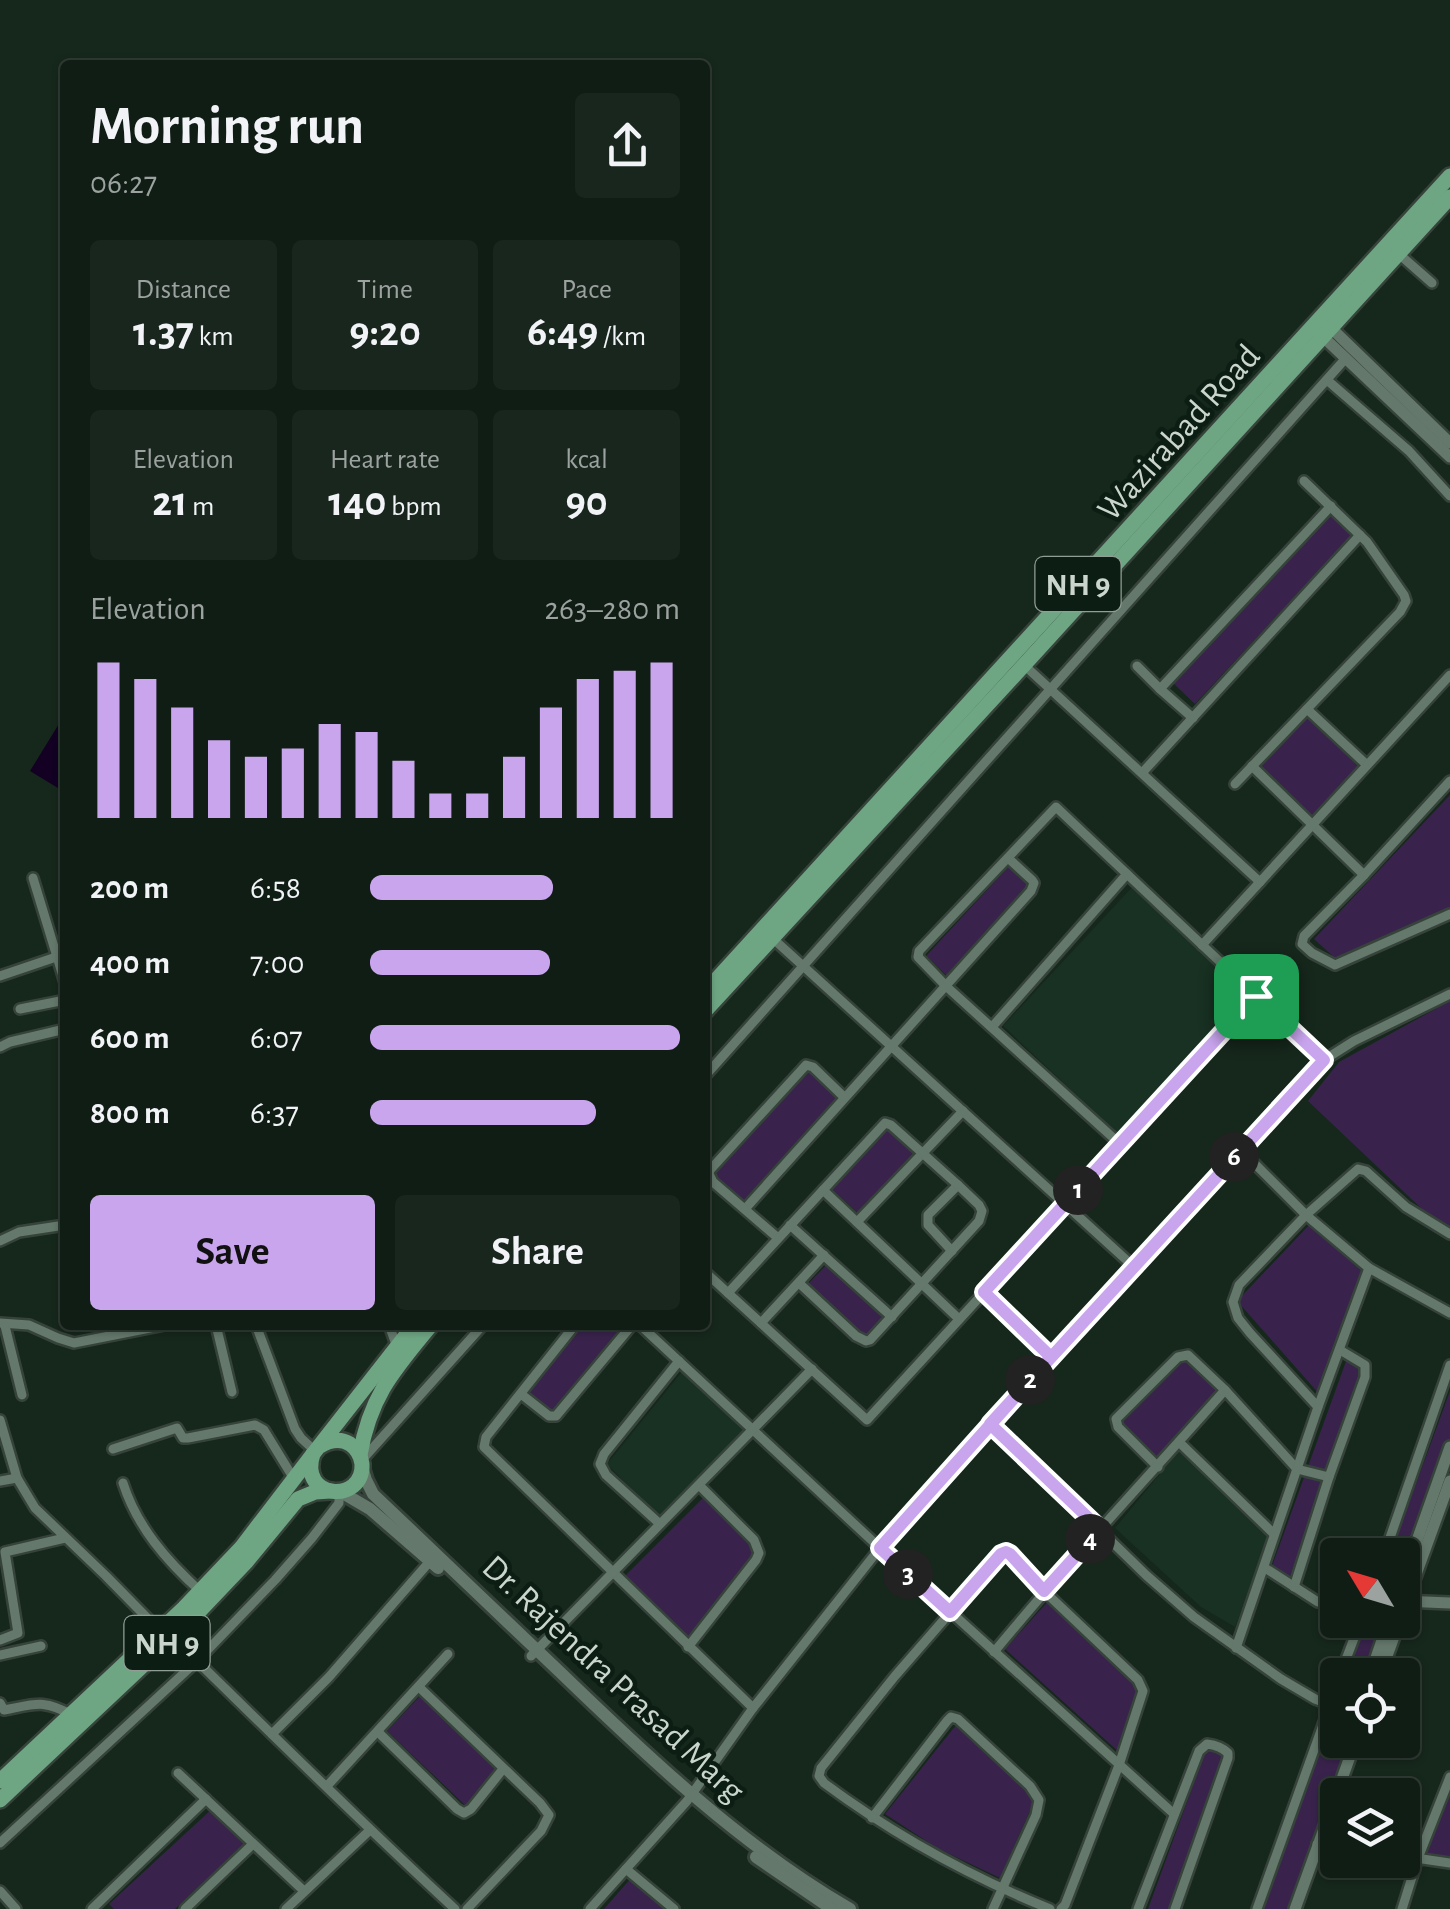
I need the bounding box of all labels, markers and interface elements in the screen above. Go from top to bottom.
button: share [575,93,680,198]
text: Morning run [90,99,364,154]
text: 06:27 [90,167,157,199]
text: Distance [136,276,231,304]
text: Time [357,276,413,304]
text: Pace [561,276,612,304]
text: 1.37 [133,311,194,353]
text: 9:20 [349,311,421,353]
text: 6:49 [527,311,598,353]
text: km [194,323,234,351]
text: /km [598,323,646,351]
street label: Wazirabad Road [1091,338,1267,528]
text: Elevation [133,446,234,474]
text: Heart rate [330,446,440,474]
text: kcal [565,446,608,474]
text: 21 [152,481,187,523]
text: 140 [328,481,386,523]
text: 90 [566,481,608,523]
text: m [187,493,214,521]
text: bpm [386,493,442,521]
road number: NH 9 [1036,557,1120,611]
text: Elevation [90,593,206,625]
text: 263–280 m [544,593,680,625]
text: 200 m [90,872,169,904]
text: 6:58 [250,872,301,904]
text: 400 m [90,947,170,979]
text: 7:00 [250,947,304,979]
pin [1214,954,1299,1039]
icon: arrive [1229,969,1284,1024]
text: 600 m [90,1022,169,1054]
text: 6:07 [250,1022,303,1054]
text: 800 m [90,1097,170,1129]
text: 6:37 [250,1097,299,1129]
pin: 6 [1209,1132,1259,1182]
text: 6 [1227,1143,1241,1171]
pin: 1 [1053,1165,1103,1215]
text: 1 [1073,1176,1083,1204]
button: Save [90,1195,375,1310]
button: Share [395,1195,680,1310]
pin: 2 [1005,1355,1055,1405]
text: 2 [1023,1366,1037,1394]
pin: 4 [1065,1514,1115,1564]
text: 4 [1083,1525,1097,1553]
north arrow [1320,1538,1420,1638]
map controls [1320,1538,1420,1878]
street label: Dr. Rajendra Prasad Marg [475,1549,750,1809]
pin: 3 [883,1549,933,1599]
text: 3 [902,1560,914,1588]
road number: NH 9 [124,1616,210,1670]
button: locate [1320,1658,1420,1758]
button: layers [1320,1778,1420,1878]

